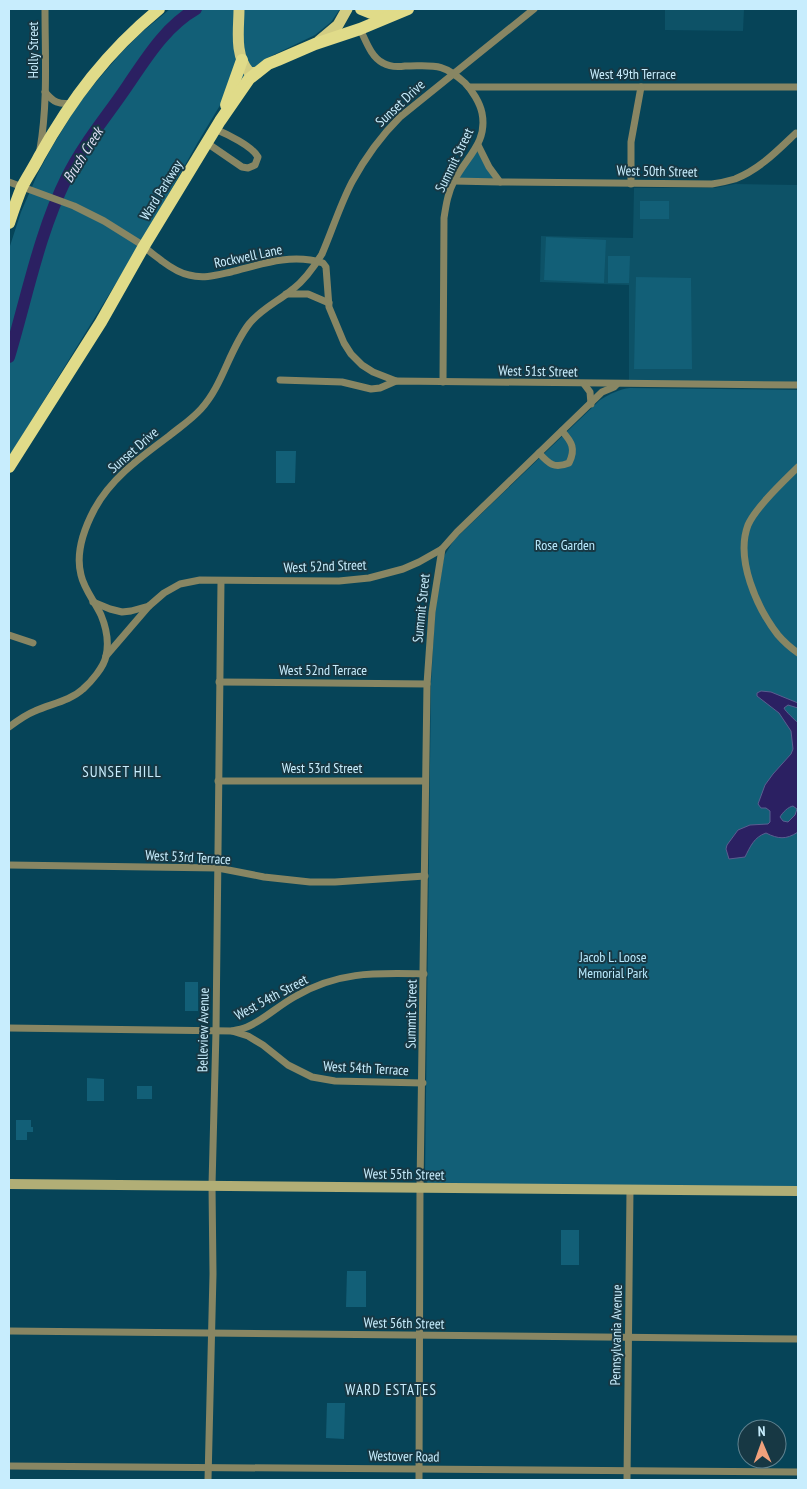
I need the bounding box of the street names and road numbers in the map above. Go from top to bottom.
street label: Holly Street [24,21,42,78]
street label: West 49th Terrace [590,65,676,83]
street label: Sunset Drive [372,75,429,130]
street label: Summit Street [431,125,477,195]
street label: Ward Parkway [136,156,187,223]
street label: West 50th Street [616,161,698,181]
street label: Rockwell Lane [212,240,284,272]
street label: West 51st Street [498,361,578,381]
street label: Sunset Drive [104,423,162,477]
street label: West 52nd Street [283,556,367,576]
street label: Summit Street [408,573,434,643]
street label: West 52nd Terrace [279,661,367,679]
street label: West 53rd Street [282,759,362,777]
street label: West 53rd Terrace [145,846,231,868]
street label: West 54th Street [231,970,311,1024]
street label: Summit Street [401,979,421,1049]
street label: Belleview Avenue [193,987,213,1072]
street label: West 54th Terrace [323,1057,410,1079]
street label: West 55th Street [363,1164,445,1184]
street label: Pennsylvania Avenue [606,1284,626,1386]
street label: West 56th Street [363,1313,445,1333]
street label: Westover Road [368,1446,440,1466]

